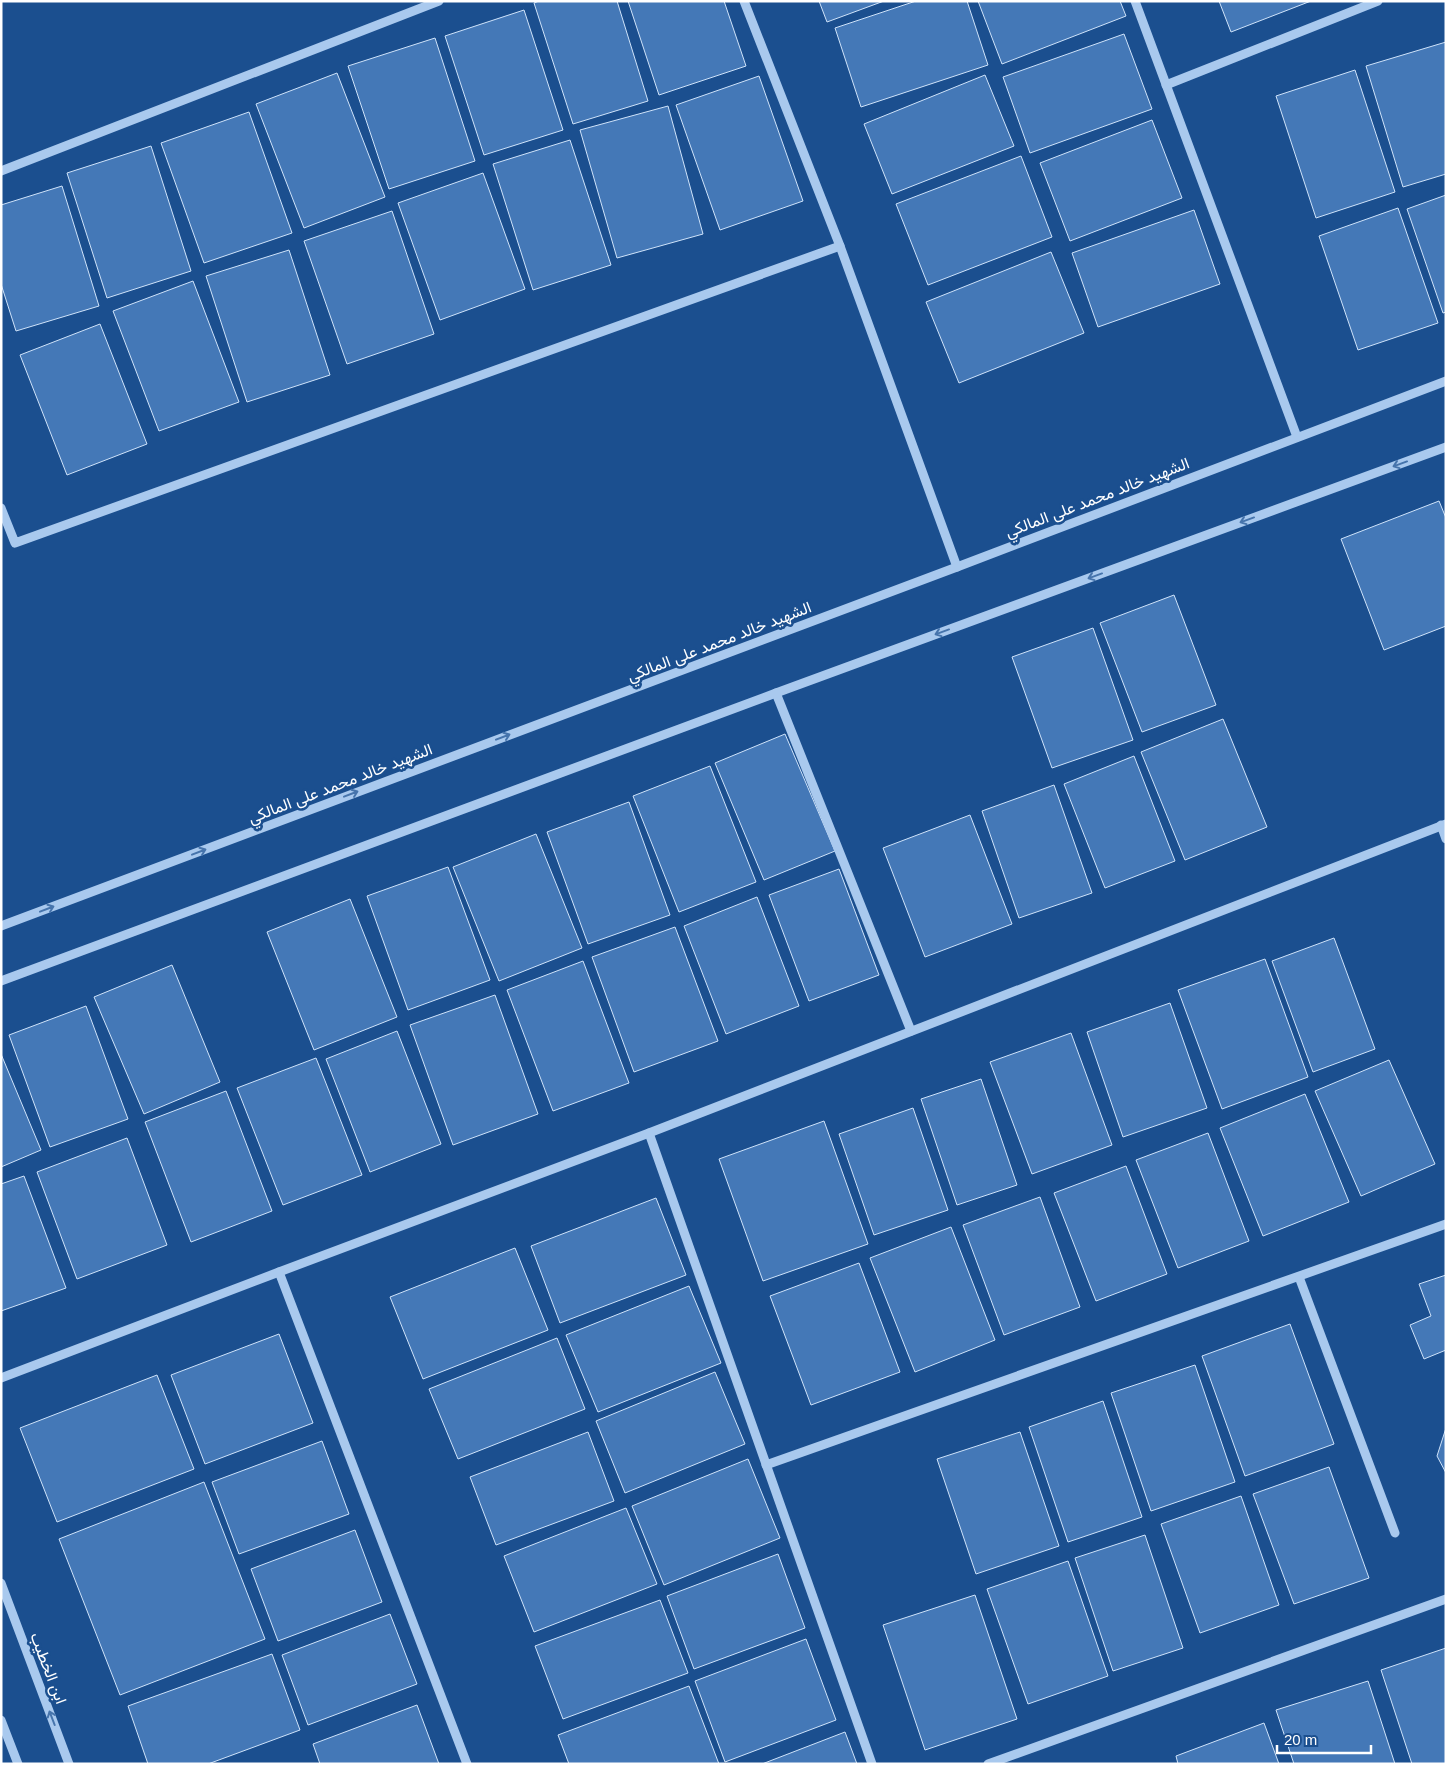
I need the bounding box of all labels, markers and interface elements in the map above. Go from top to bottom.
street label: الشهيد خالد محمد على المالكي [1003,454,1193,545]
one-way arrow [1393,460,1408,469]
one-way arrow [1240,516,1256,525]
one-way arrow [1088,572,1103,581]
street label: الشهيد خالد محمد على المالكي [625,598,815,689]
one-way arrow [935,628,951,637]
one-way arrow [495,732,511,741]
street label: الشهيد خالد محمد على المالكي [246,740,436,831]
one-way arrow [343,789,358,799]
one-way arrow [191,846,206,856]
one-way arrow [39,904,54,913]
street label: ابن الخطيب [25,1630,70,1707]
one-way arrow [47,1711,56,1726]
scale bar [1277,1722,1371,1754]
text: 20 m [1284,1731,1317,1748]

